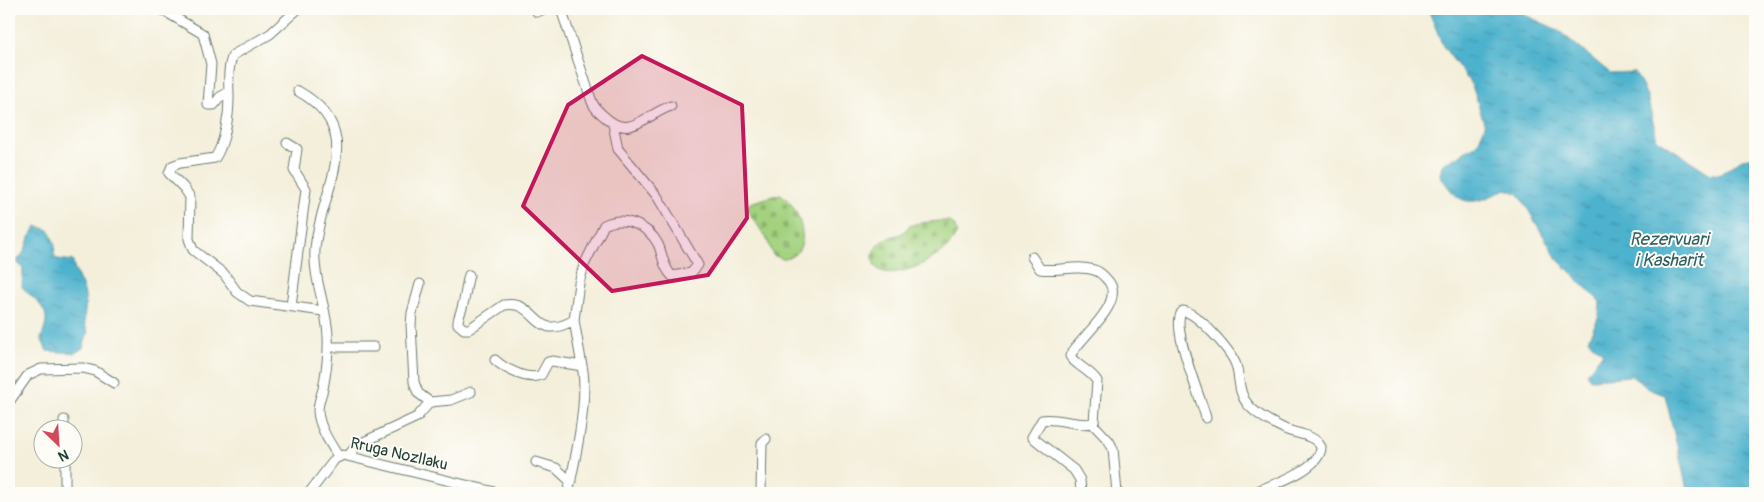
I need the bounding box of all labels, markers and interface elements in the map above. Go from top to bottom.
water label: Rezervuari i Kasharit [1629,228,1711,272]
north arrow [32,420,82,470]
street label: Rruga Nozllaku [348,433,450,475]
text: N [55,446,71,465]

